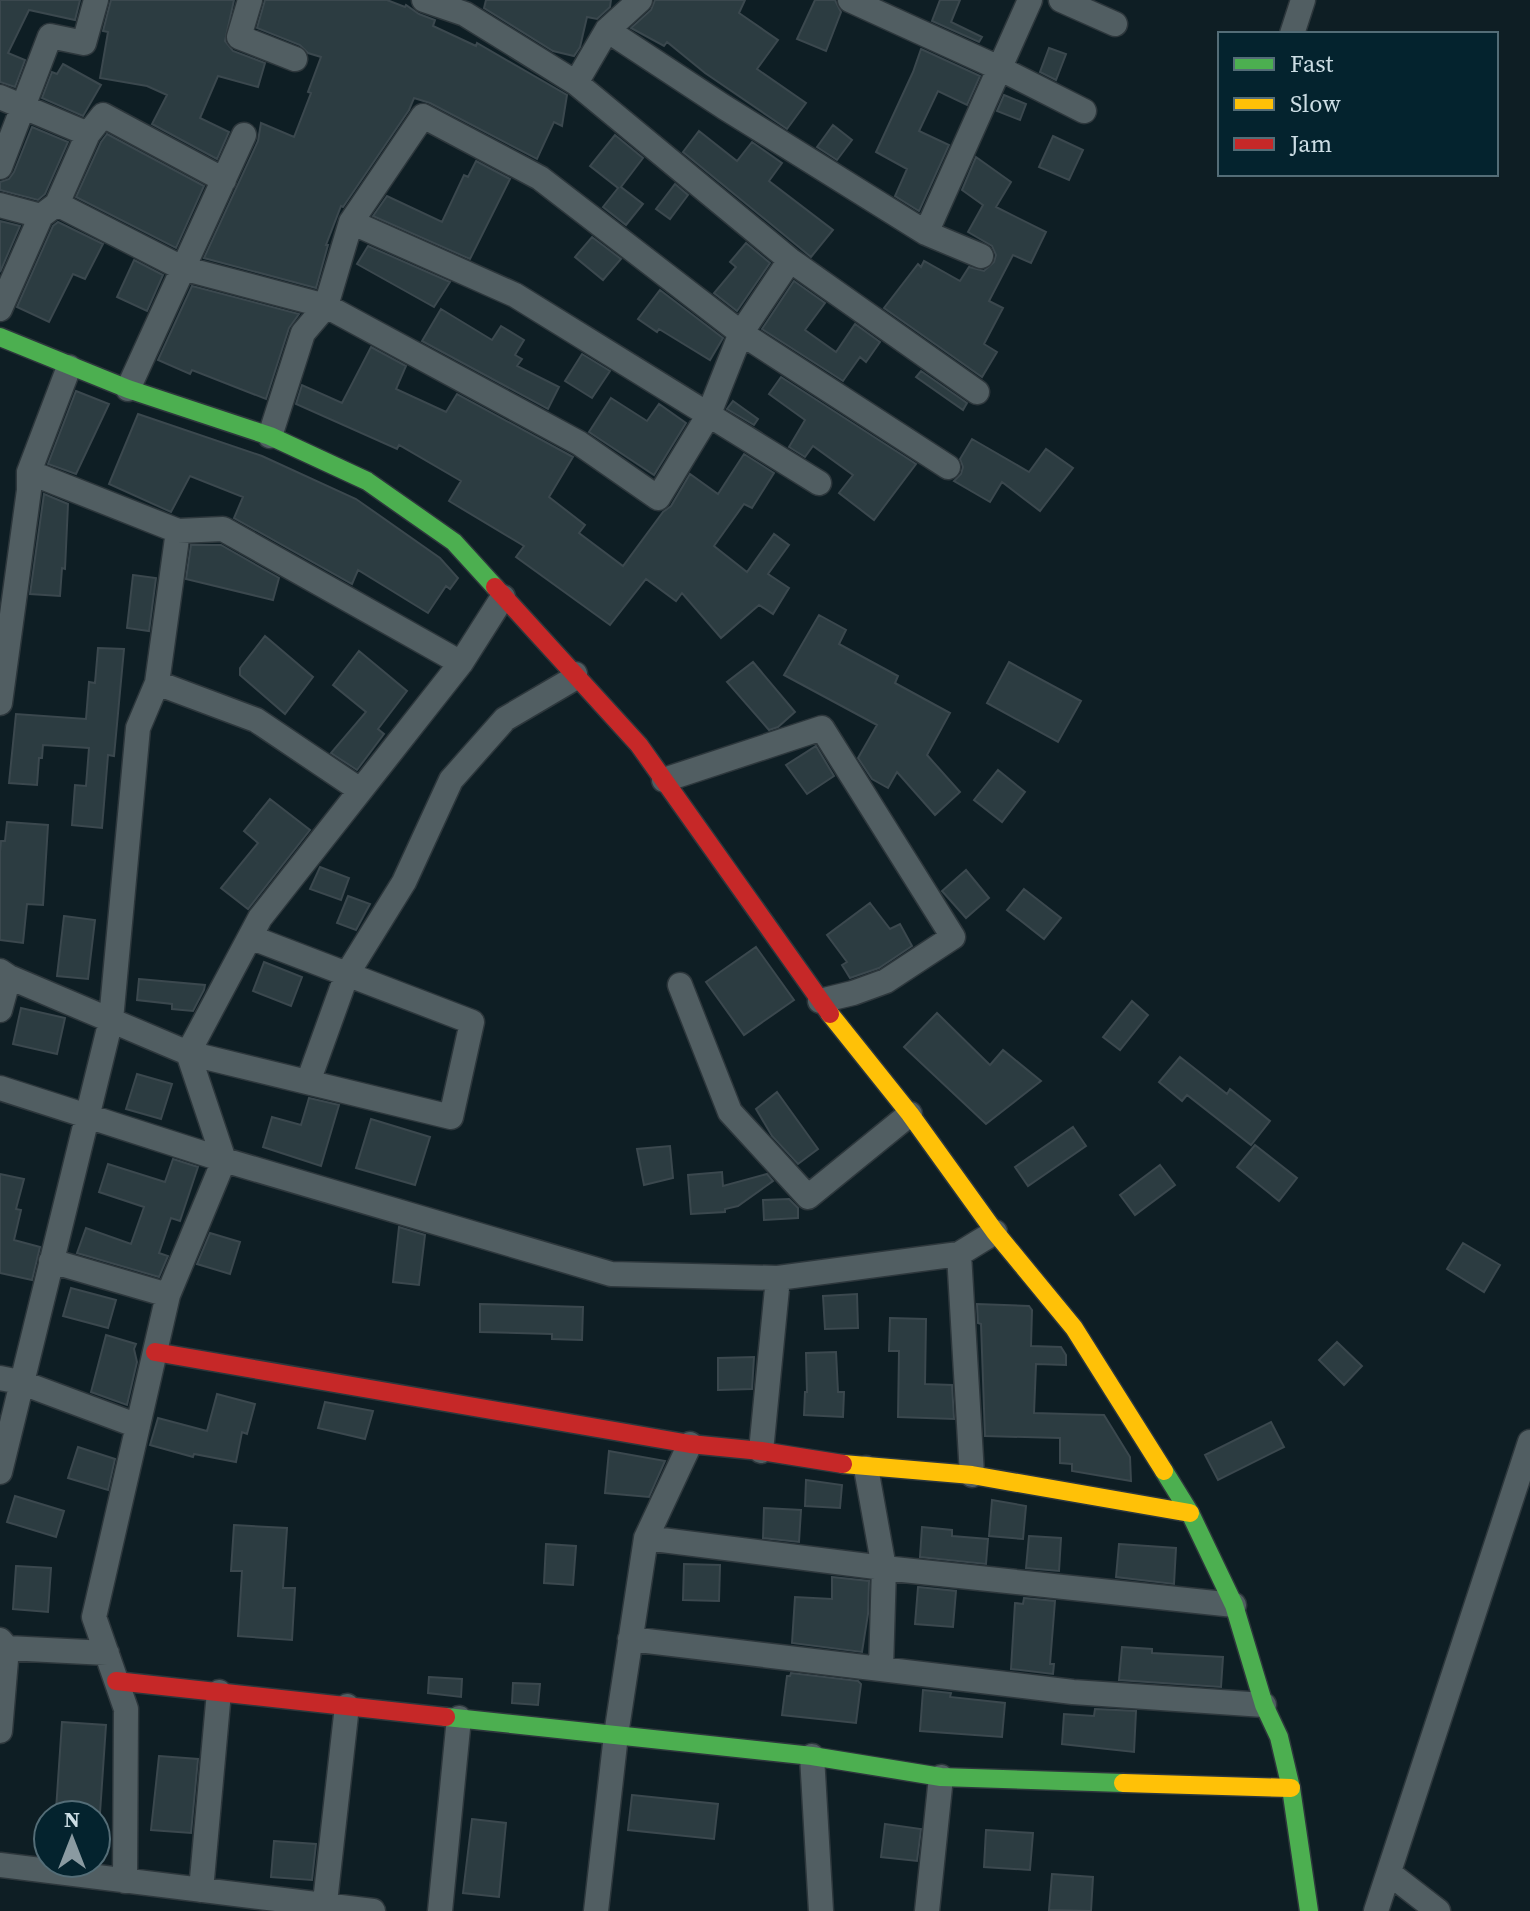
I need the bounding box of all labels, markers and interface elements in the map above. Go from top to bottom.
legend [1218,32,1498,176]
text: Fast [1290,47,1334,80]
text: Slow [1290,87,1341,120]
text: Jam [1289,127,1332,160]
north arrow [32,1799,112,1879]
text: N [64,1804,80,1834]

